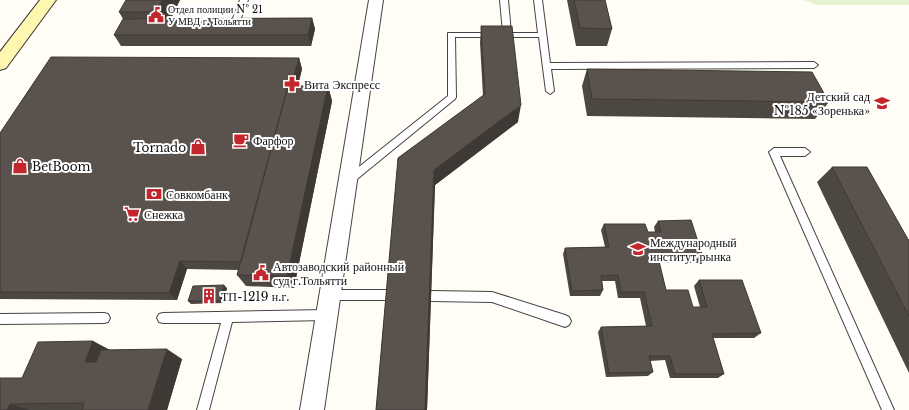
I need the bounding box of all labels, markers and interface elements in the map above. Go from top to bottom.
place label: Отдел полиции № 21 У МВД г. Тольятти [168,3,263,28]
public building icon: Отдел полиции № 21 У МВД г. Тольятти [147,6,165,24]
pharmacy icon: Вита Экспресс [283,75,301,93]
place label: Вита Экспресс [304,77,380,92]
place label: Детский сад №185 «Зоренька» [774,89,870,118]
school or university icon: Детский сад №185 «Зоренька» [873,94,891,112]
cafe icon: Фарфор [232,131,250,149]
place label: Фарфор [253,133,294,148]
shop icon: Tornado [189,138,207,156]
place label: Tornado [133,140,186,155]
shop icon: BetBoom [11,157,29,175]
place label: BetBoom [32,159,91,174]
bank icon: Совкомбанк [145,185,163,203]
place label: Совкомбанк [166,187,228,202]
supermarket icon: Снежка [123,205,141,223]
place label: Снежка [144,207,184,222]
place label: Международный институт рынка [650,235,737,264]
school or university icon: Международный институт рынка [629,240,647,258]
place label: Автозаводский районный суд г.Тольятти [273,259,405,288]
public building icon: Автозаводский районный суд г.Тольятти [252,264,270,282]
building icon: ТП-1219 н.г. [200,287,218,305]
place label: ТП-1219 н.г. [221,289,290,304]

